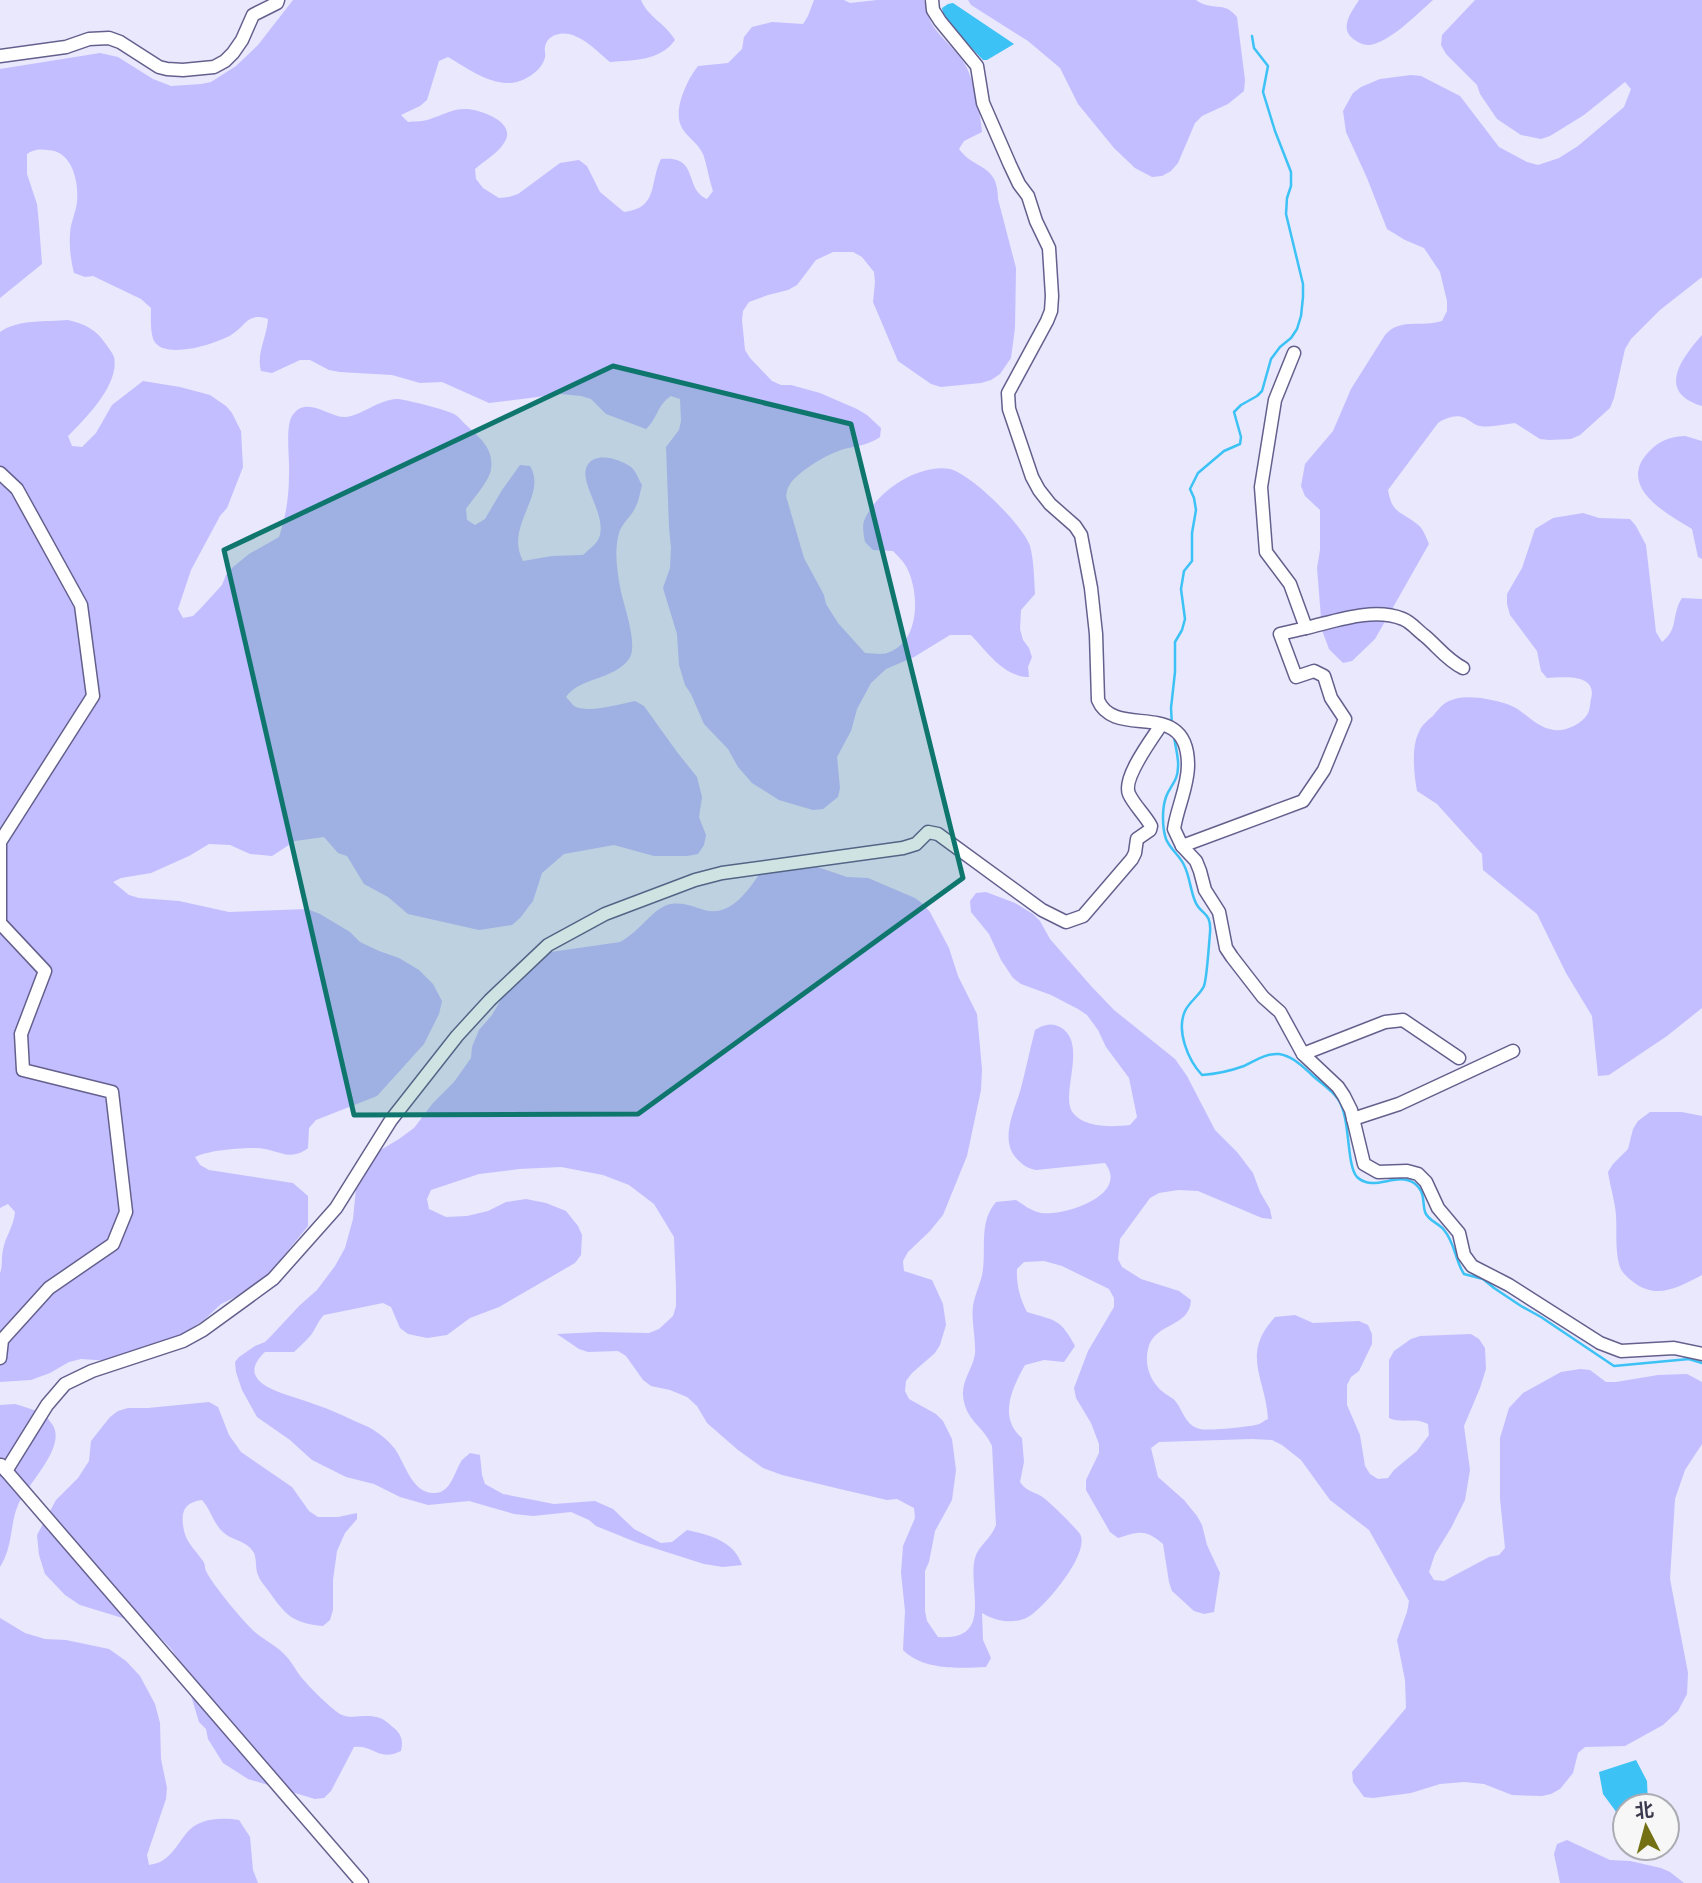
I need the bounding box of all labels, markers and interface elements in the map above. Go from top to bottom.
north arrow [1611,1792,1681,1862]
text: 北 [1634,1797,1655,1822]

